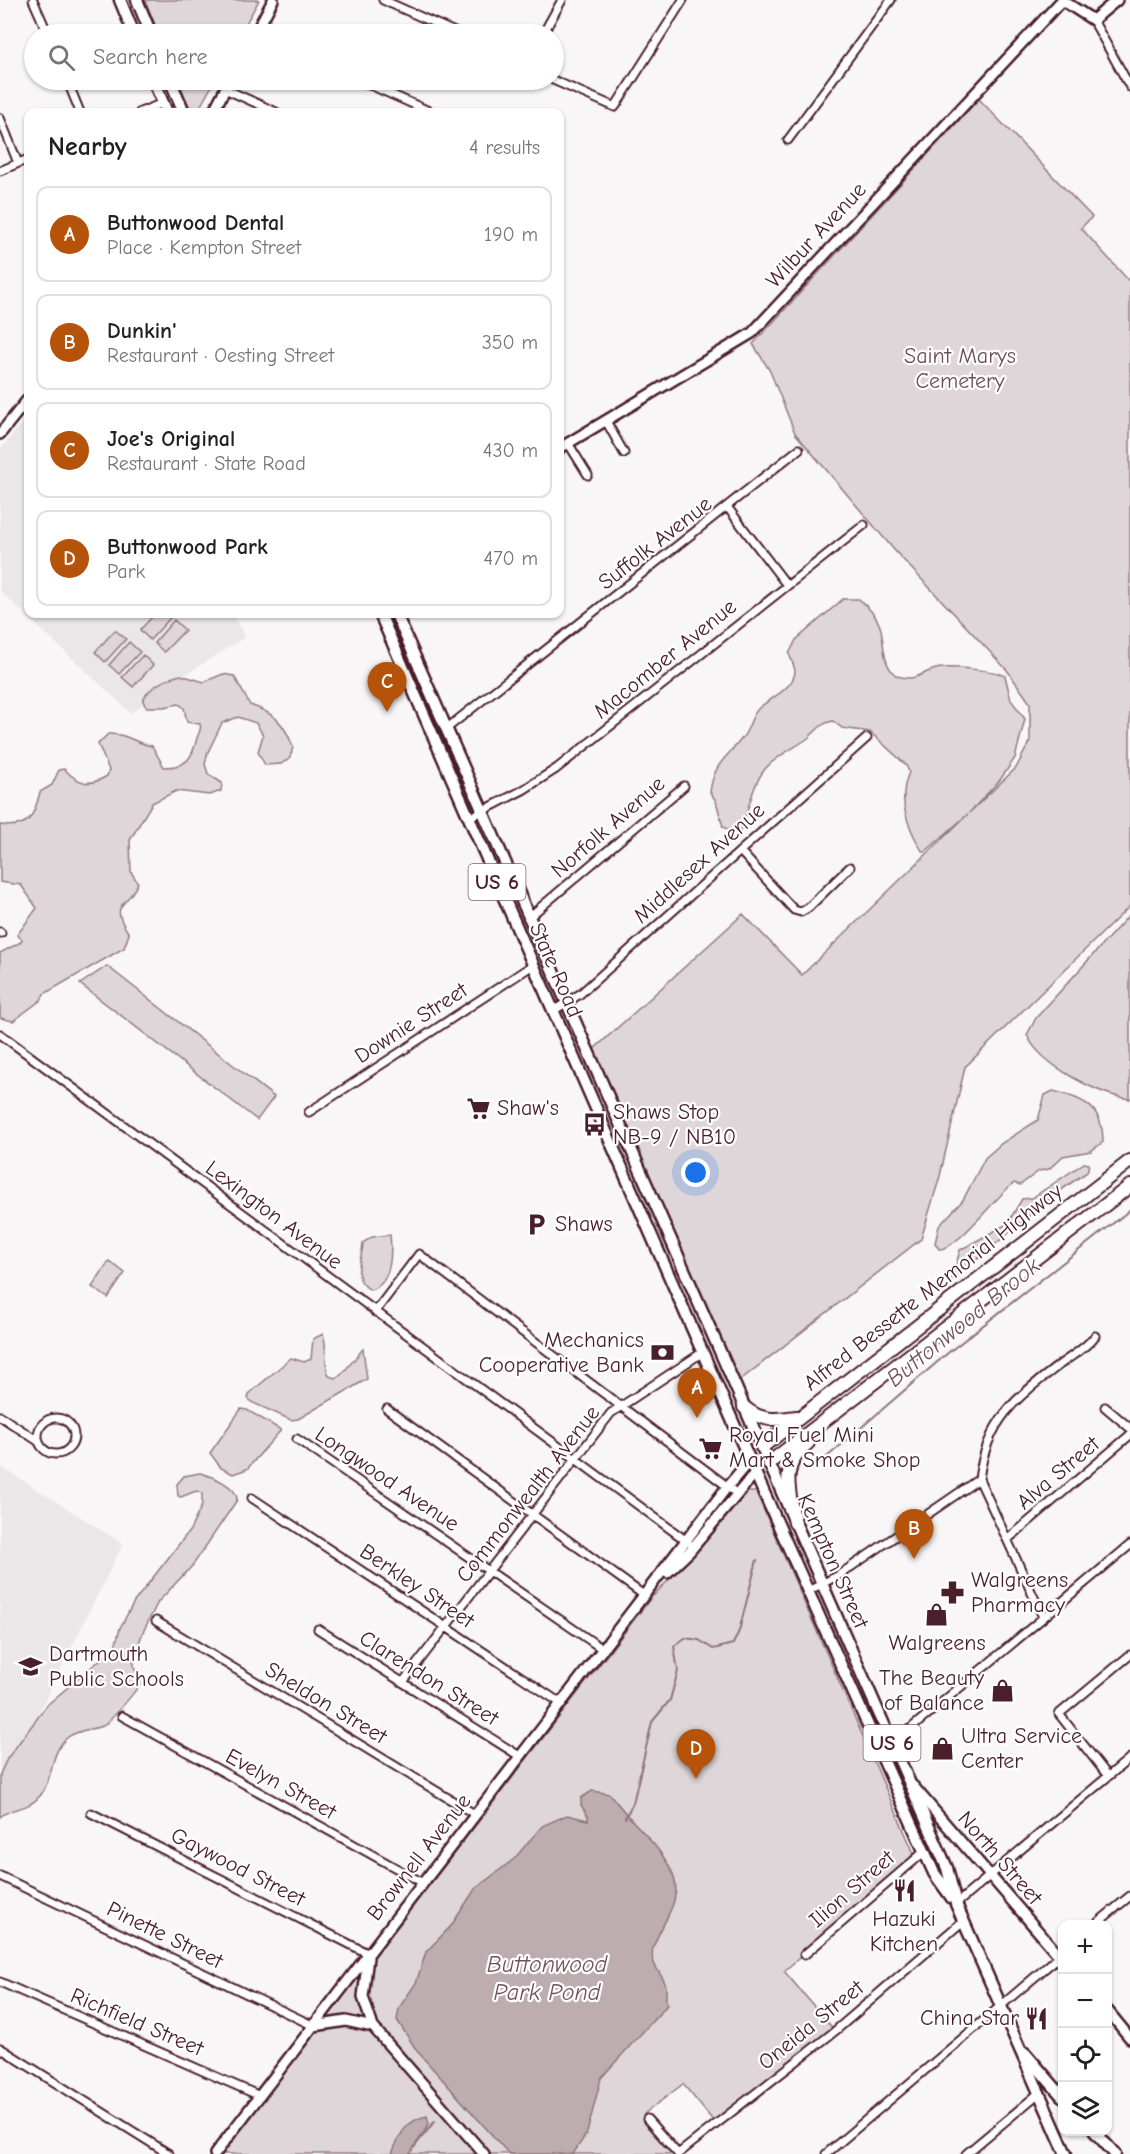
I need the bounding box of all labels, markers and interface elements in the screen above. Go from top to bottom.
search box [24,24,564,90]
icon: search [45,41,78,74]
text: Search here [93,44,208,70]
text: Nearby [48,132,127,162]
text: 4 results [469,136,540,159]
street label: Wilbur Avenue [760,177,872,293]
text: Buttonwood Dental [107,210,284,236]
text: A [64,223,75,246]
text: 190 m [484,223,538,246]
text: Place · Kempton Street [107,236,301,259]
text: Dunkin' [107,318,177,344]
text: B [63,331,76,354]
text: 350 m [482,331,538,354]
park label: Saint Marys Cemetery [904,343,1016,394]
text: Restaurant · Oesting Street [107,344,334,367]
text: Joe's Original [107,426,235,452]
text: C [63,439,76,462]
text: 430 m [483,439,538,462]
text: Restaurant · State Road [107,452,306,475]
street label: Suffolk Avenue [593,491,717,595]
text: Buttonwood Park [107,534,268,560]
text: D [63,547,76,570]
text: 470 m [483,547,538,570]
text: Park [107,560,145,583]
street label: Macomber Avenue [588,593,742,725]
pin: C [368,662,406,712]
street label: Norfolk Avenue [546,771,670,883]
street label: Middlesex Avenue [628,797,770,929]
road number: US 6 [468,864,526,900]
street label: State Road [524,919,588,1021]
street label: Downie Street [350,977,473,1069]
supermarket icon: Shaw's [466,1095,492,1121]
place label: Shaw's [497,1095,559,1121]
place label: Shaws Stop NB-9 / NB10 [613,1099,736,1150]
bus stop icon: Shaws Stop NB-9 / NB10 [582,1112,608,1138]
street label: Lexington Avenue [200,1155,348,1275]
your location [681,1158,710,1187]
street label: Alfred Bessette Memorial Highway [798,1178,1068,1396]
parking icon: Shaws [524,1211,550,1237]
place label: Shaws [555,1211,613,1237]
water label: Buttonwood Brook [881,1251,1046,1392]
place label: Mechanics Cooperative Bank [479,1327,644,1378]
bank icon: Mechanics Cooperative Bank [649,1340,675,1366]
pin: A [678,1368,716,1418]
street label: Commonwealth Avenue [451,1400,605,1588]
street label: Longwood Avenue [310,1421,464,1537]
place label: Royal Fuel Mini Mart & Smoke Shop [729,1422,920,1473]
street label: Alva Street [1011,1430,1105,1515]
supermarket icon: Royal Fuel Mini Mart & Smoke Shop [698,1435,724,1461]
street label: Kempton Street [792,1490,875,1633]
pin: B [894,1510,934,1559]
street label: Berkley Street [355,1538,480,1634]
place label: Walgreens Pharmacy [971,1567,1068,1618]
pharmacy icon: Walgreens Pharmacy [940,1580,966,1606]
shop icon: Walgreens [924,1601,950,1627]
street label: Clarendon Street [355,1625,504,1732]
place label: Walgreens [888,1630,986,1656]
place label: Dartmouth Public Schools [49,1641,184,1692]
school or university icon: Dartmouth Public Schools [18,1654,44,1680]
street label: Sheldon Street [260,1656,392,1750]
place label: The Beauty of Balance [879,1665,984,1716]
shop icon: The Beauty of Balance [989,1678,1015,1704]
place label: Ultra Service Center [961,1723,1082,1774]
road number: US 6 [864,1725,920,1761]
pin: D [676,1730,716,1779]
shop icon: Ultra Service Center [930,1736,956,1762]
street label: Evelyn Street [221,1743,341,1825]
street label: Brownell Avenue [361,1788,477,1926]
street label: North Street [952,1806,1048,1911]
street label: Gaywood Street [167,1822,310,1912]
street label: Ilion Street [804,1844,901,1933]
restaurant icon: Hazuki Kitchen [891,1877,917,1903]
street label: Pinette Street [103,1896,228,1975]
place label: Hazuki Kitchen [870,1906,938,1957]
map controls [1058,1920,1112,2136]
button: + [1058,1920,1112,1974]
water label: Buttonwood Park Pond [487,1950,609,2006]
street label: Oneida Street [753,1974,869,2075]
button: − [1058,1974,1112,2028]
street label: Richfield Street [67,1982,208,2062]
place label: China Star [920,2005,1019,2031]
restaurant icon: China Star [1024,2005,1050,2031]
button: locate [1058,2028,1112,2082]
button: layers [1058,2082,1112,2136]

